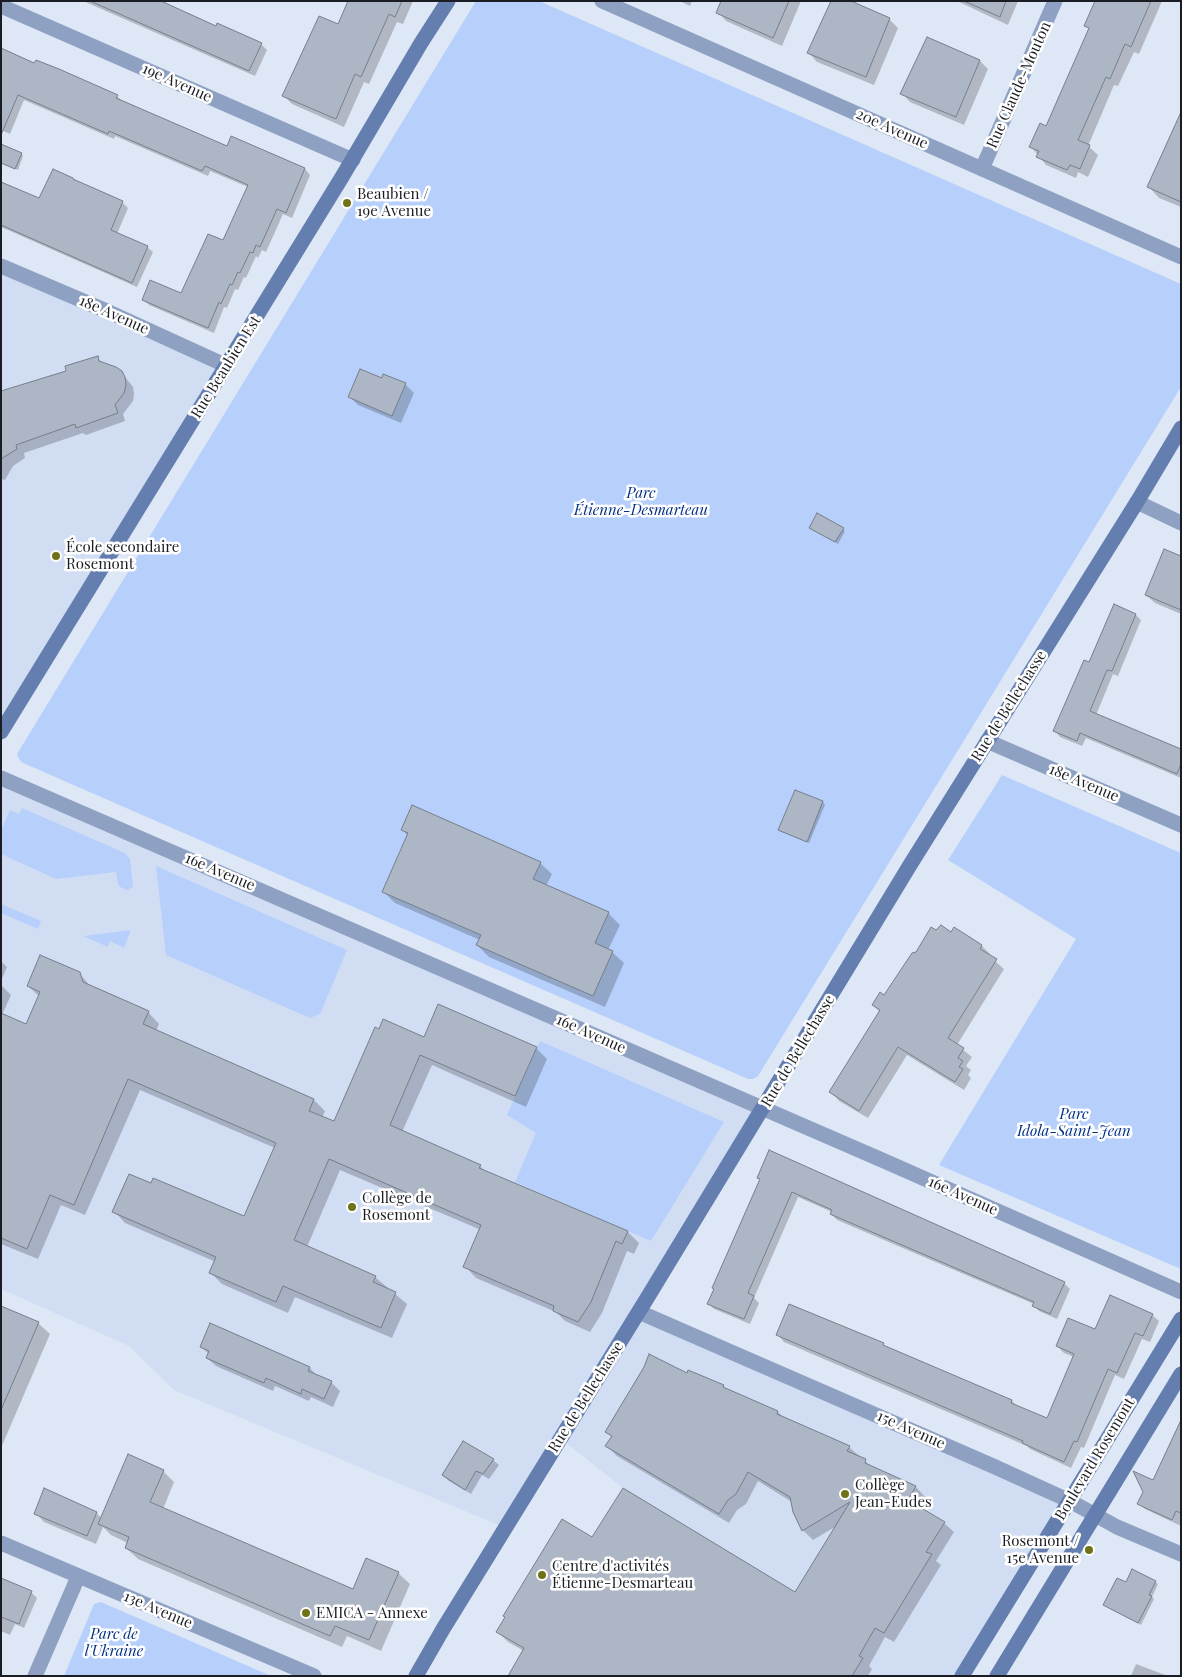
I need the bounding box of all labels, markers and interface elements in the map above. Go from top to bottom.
street label: Rue Claude-Mouton [983,19,1055,151]
street label: 19e Avenue [140,60,214,106]
street label: 20e Avenue [853,105,931,153]
place label: Beaubien / 19e Avenue [357,185,431,220]
marker: Beaubien / 19e Avenue [341,197,353,209]
street label: 18e Avenue [76,292,152,338]
street label: Rue Beaubien Est [187,313,265,421]
park label: Parc Étienne-Desmarteau [574,484,708,519]
place label: École secondaire Rosemont [66,538,179,573]
marker: École secondaire Rosemont [50,550,62,562]
street label: Rue de Bellechasse [968,647,1050,765]
street label: 18e Avenue [1046,760,1122,806]
street label: 16e Avenue [182,849,258,895]
street label: Rue de Bellechasse [757,992,839,1110]
street label: 16e Avenue [553,1011,629,1057]
park label: Parc Idola-Saint-Jean [1017,1105,1131,1140]
street label: 16e Avenue [925,1173,1001,1219]
place label: Collège de Rosemont [362,1189,432,1224]
marker: Collège de Rosemont [346,1201,358,1213]
street label: Rue de Bellechasse [545,1338,627,1456]
street label: Boulevard Rosemont [1051,1395,1139,1523]
street label: 15e Avenue [874,1407,948,1453]
place label: Collège Jean-Eudes [855,1476,932,1511]
marker: Collège Jean-Eudes [839,1488,851,1500]
place label: Rosemont / 15e Avenue [1002,1532,1079,1567]
marker: Rosemont / 15e Avenue [1083,1544,1095,1556]
place label: Centre d'activités Étienne-Desmarteau [552,1557,693,1592]
marker: Centre d'activités Étienne-Desmarteau [536,1569,548,1581]
street label: 13e Avenue [121,1587,195,1633]
place label: EMICA - Annexe [316,1604,428,1622]
marker: EMICA - Annexe [300,1607,312,1619]
park label: Parc de l'Ukraine [85,1625,143,1660]

